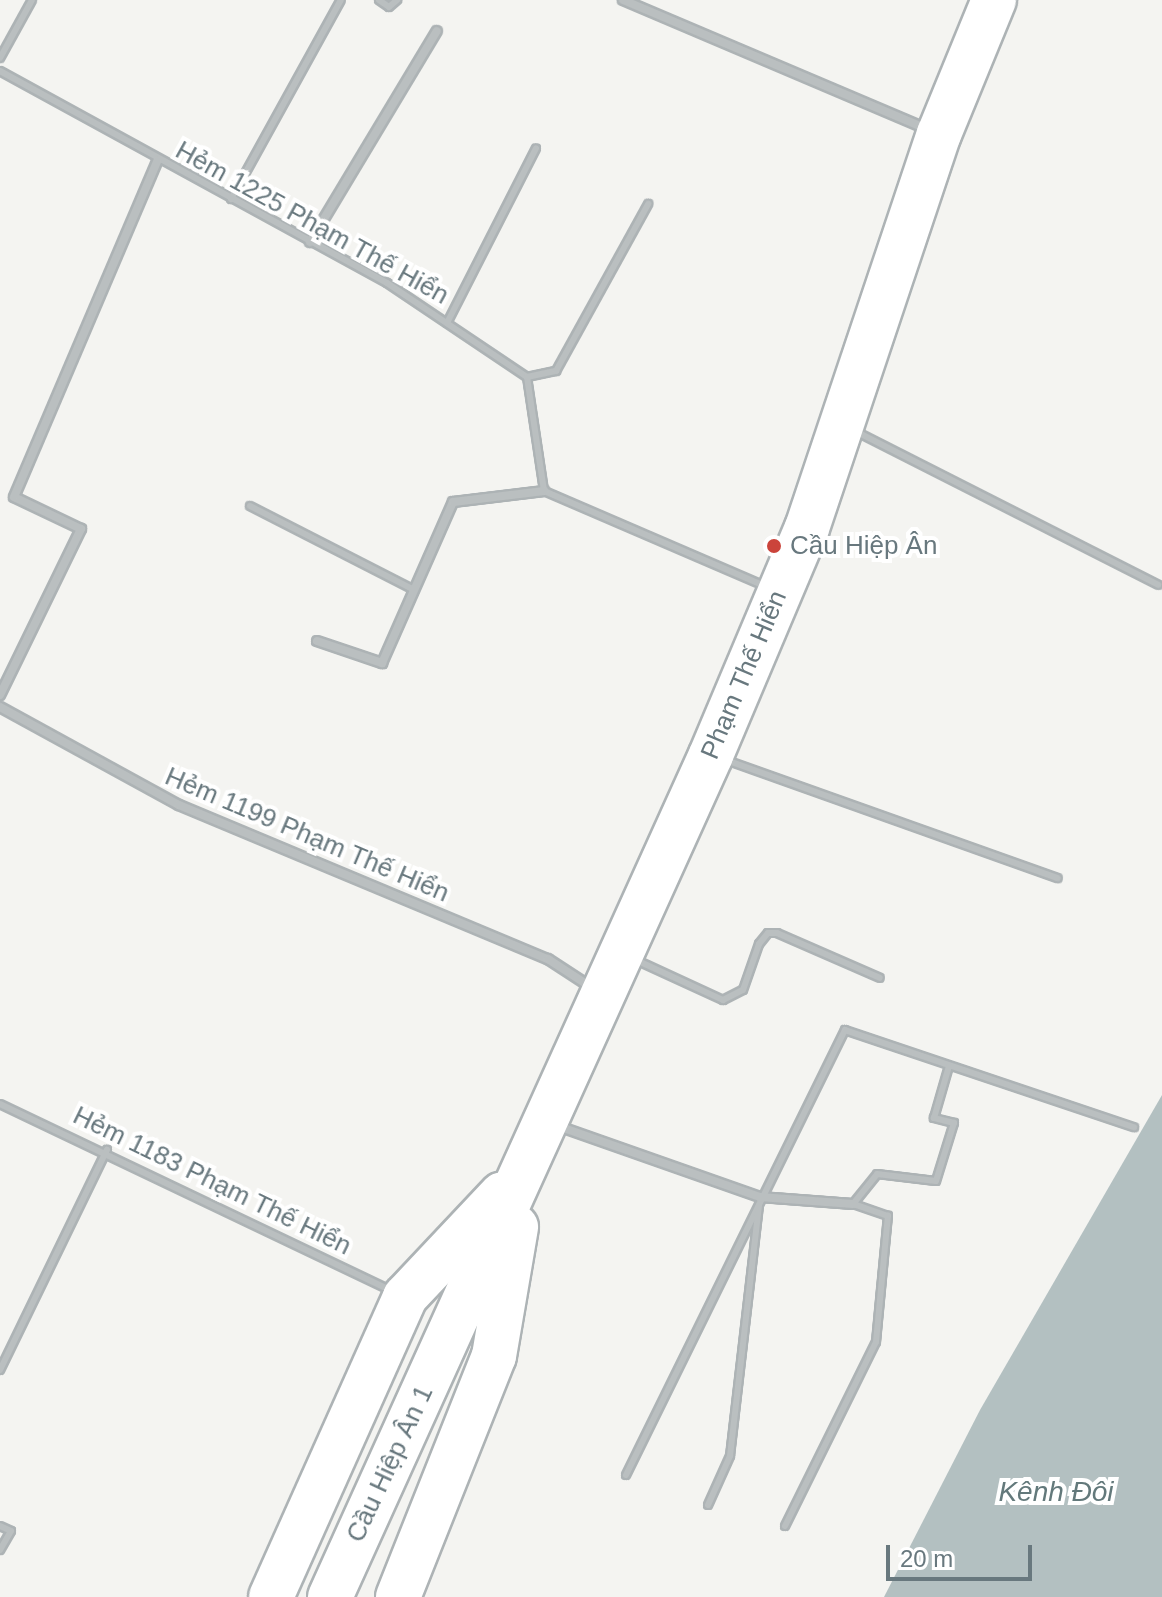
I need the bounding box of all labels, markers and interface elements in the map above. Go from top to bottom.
street label: Hẻm 1225 Phạm Thế Hiển [170,135,454,311]
place label: Cầu Hiệp Ân [790,530,937,562]
marker: Cầu Hiệp Ân [765,537,783,555]
street label: Phạm Thế Hiển [694,586,794,764]
street label: Hẻm 1199 Phạm Thế Hiển [160,761,454,909]
street label: Hẻm 1183 Phạm Thế Hiển [68,1100,356,1262]
street label: Cầu Hiệp Ân 1 [340,1381,440,1547]
water label: Kênh Đôi [998,1475,1114,1509]
scale bar [890,1529,1036,1579]
text: 20 m [900,1545,953,1572]

